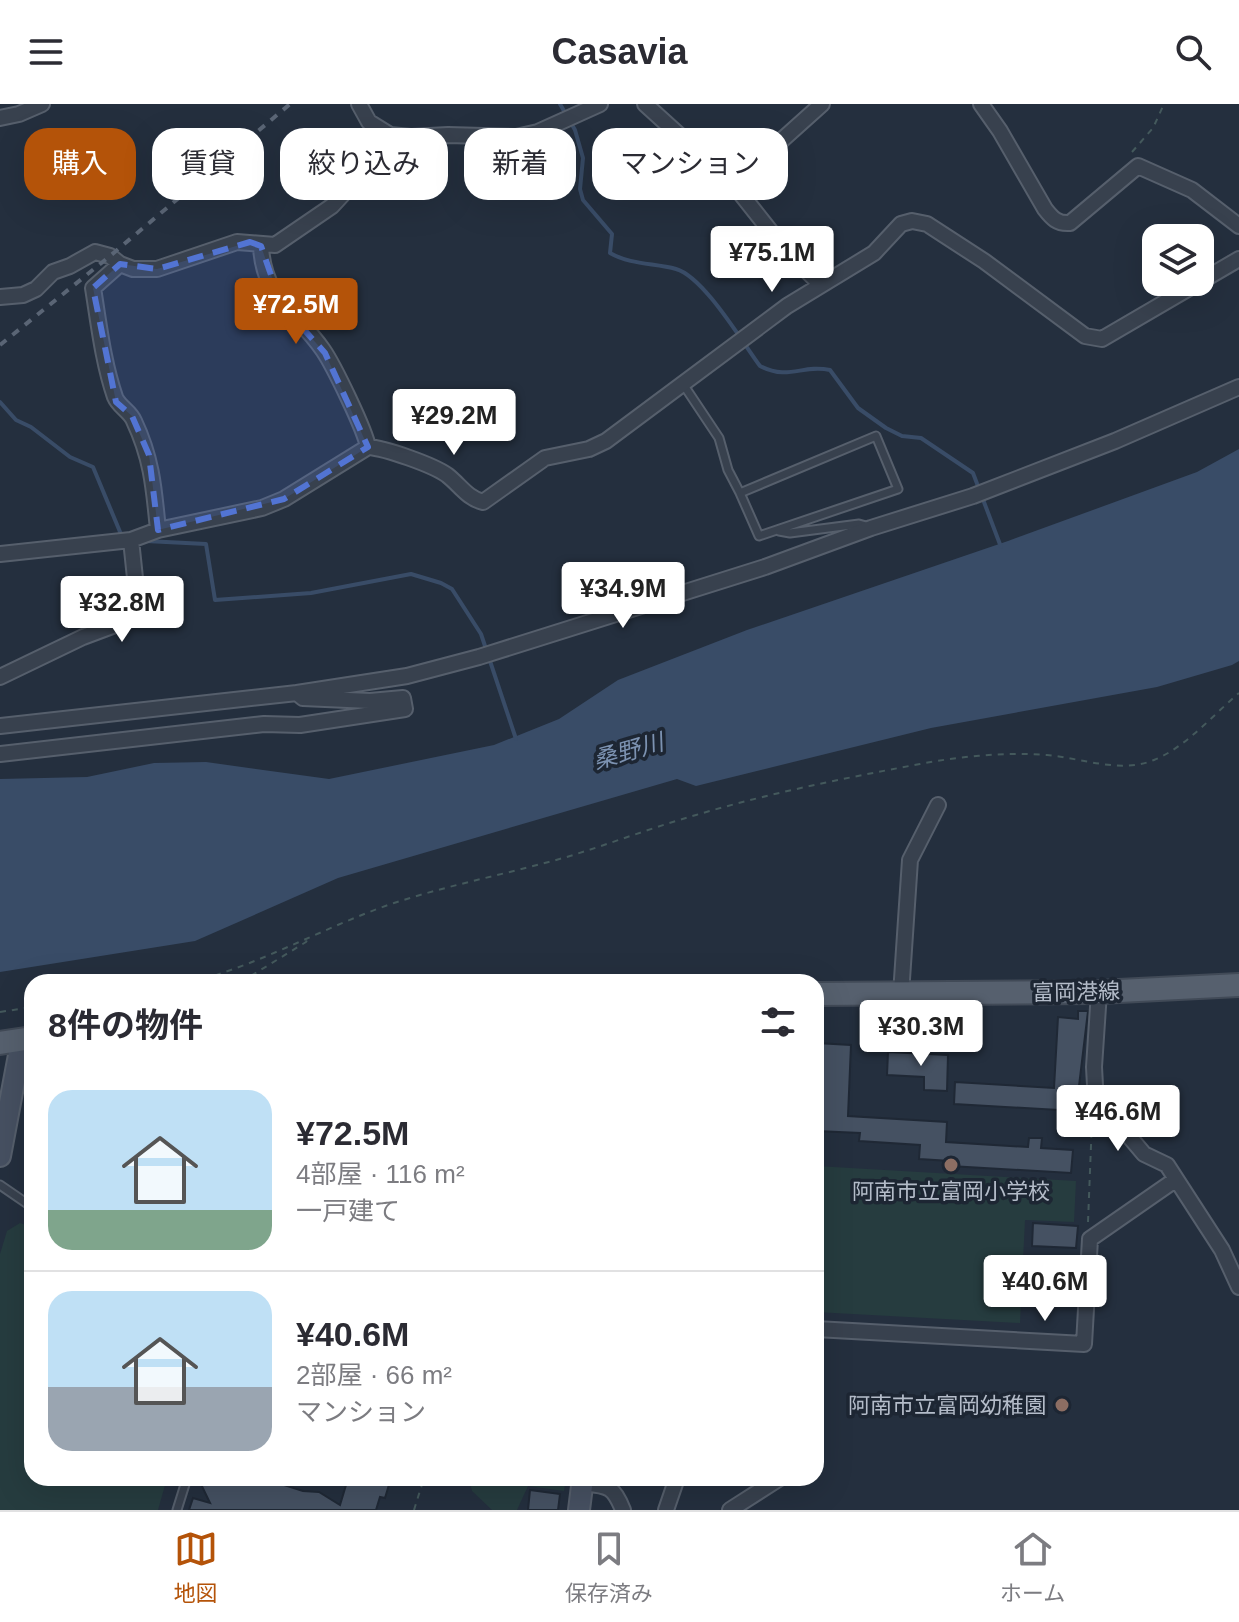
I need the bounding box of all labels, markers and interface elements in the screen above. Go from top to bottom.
icon: menu [24,30,68,74]
icon: search [1171,30,1215,74]
text: Casavia [551,31,688,72]
chip: 購入 [24,128,136,200]
chip: 賃貸 [152,128,264,200]
chip: 絞り込み [280,128,448,200]
chip: 新着 [464,128,576,200]
chip: マンション [592,128,788,200]
map controls [1142,224,1214,296]
button: layers [1142,224,1214,296]
pin: ¥75.1M [707,226,837,294]
text: ¥75.1M [729,237,815,267]
pin: ¥72.5M [231,278,361,346]
text: ¥72.5M [253,289,339,319]
pin: ¥29.2M [389,389,519,457]
text: ¥29.2M [411,400,497,430]
pin: ¥34.9M [558,562,688,630]
text: ¥34.9M [580,573,666,603]
pin: ¥32.8M [57,576,187,644]
text: ¥32.8M [79,587,165,617]
water label: 桑野川 [590,727,669,774]
street label: 富岡港線 [1032,979,1120,1005]
icon: filters [756,1000,800,1044]
pin: ¥30.3M [856,1000,986,1068]
text: 8件の物件 [48,1006,203,1044]
text: ¥30.3M [878,1011,964,1041]
pin: ¥46.6M [1053,1085,1183,1153]
text: ¥46.6M [1075,1096,1161,1126]
text: ¥72.5M [296,1114,409,1152]
icon: home [112,1122,208,1218]
marker: 阿南市立富岡小学校 [942,1156,960,1174]
text: 4部屋 · 116 m² [296,1159,465,1189]
place label: 阿南市立富岡小学校 [852,1179,1050,1204]
text: 一戸建て [296,1196,400,1226]
pin: ¥40.6M [980,1255,1110,1323]
text: ¥40.6M [1002,1266,1088,1296]
text: ¥40.6M [296,1315,409,1353]
icon: home [112,1323,208,1419]
text: 2部屋 · 66 m² [296,1360,452,1390]
place label: 阿南市立富岡幼稚園 [848,1393,1046,1418]
marker: 阿南市立富岡幼稚園 [1053,1396,1071,1414]
text: マンション [296,1397,426,1427]
tab: 地図 [174,1527,218,1607]
tab: 保存済み [565,1527,653,1607]
tab: ホーム [1000,1527,1065,1607]

